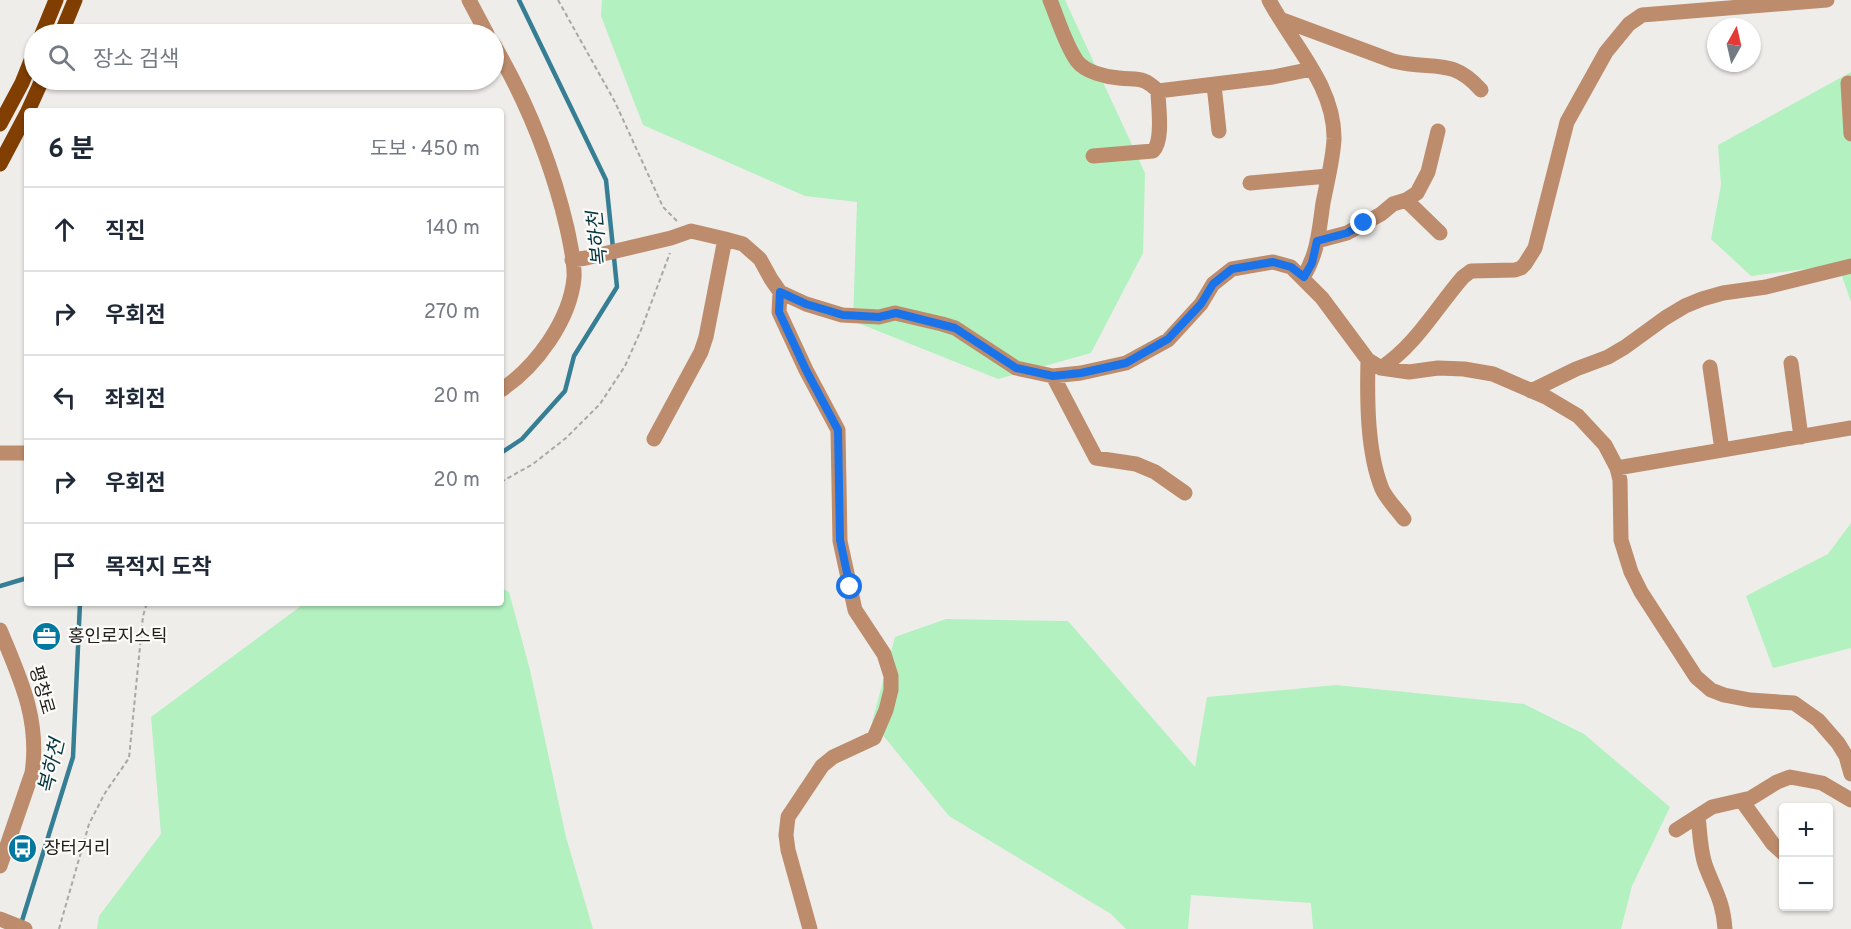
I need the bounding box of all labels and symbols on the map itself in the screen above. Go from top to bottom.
north arrow [1707,18,1761,72]
water label: 복하천 [583,207,615,268]
route end [1350,209,1376,235]
route start [836,573,862,599]
office icon: 홍인로지스틱 [31,620,63,652]
place label: 홍인로지스틱 [68,626,167,649]
street label: 평창로 [23,663,58,717]
water label: 복하천 [34,734,72,796]
bus stop icon: 장터거리 [7,832,39,864]
place label: 장터거리 [44,838,110,861]

